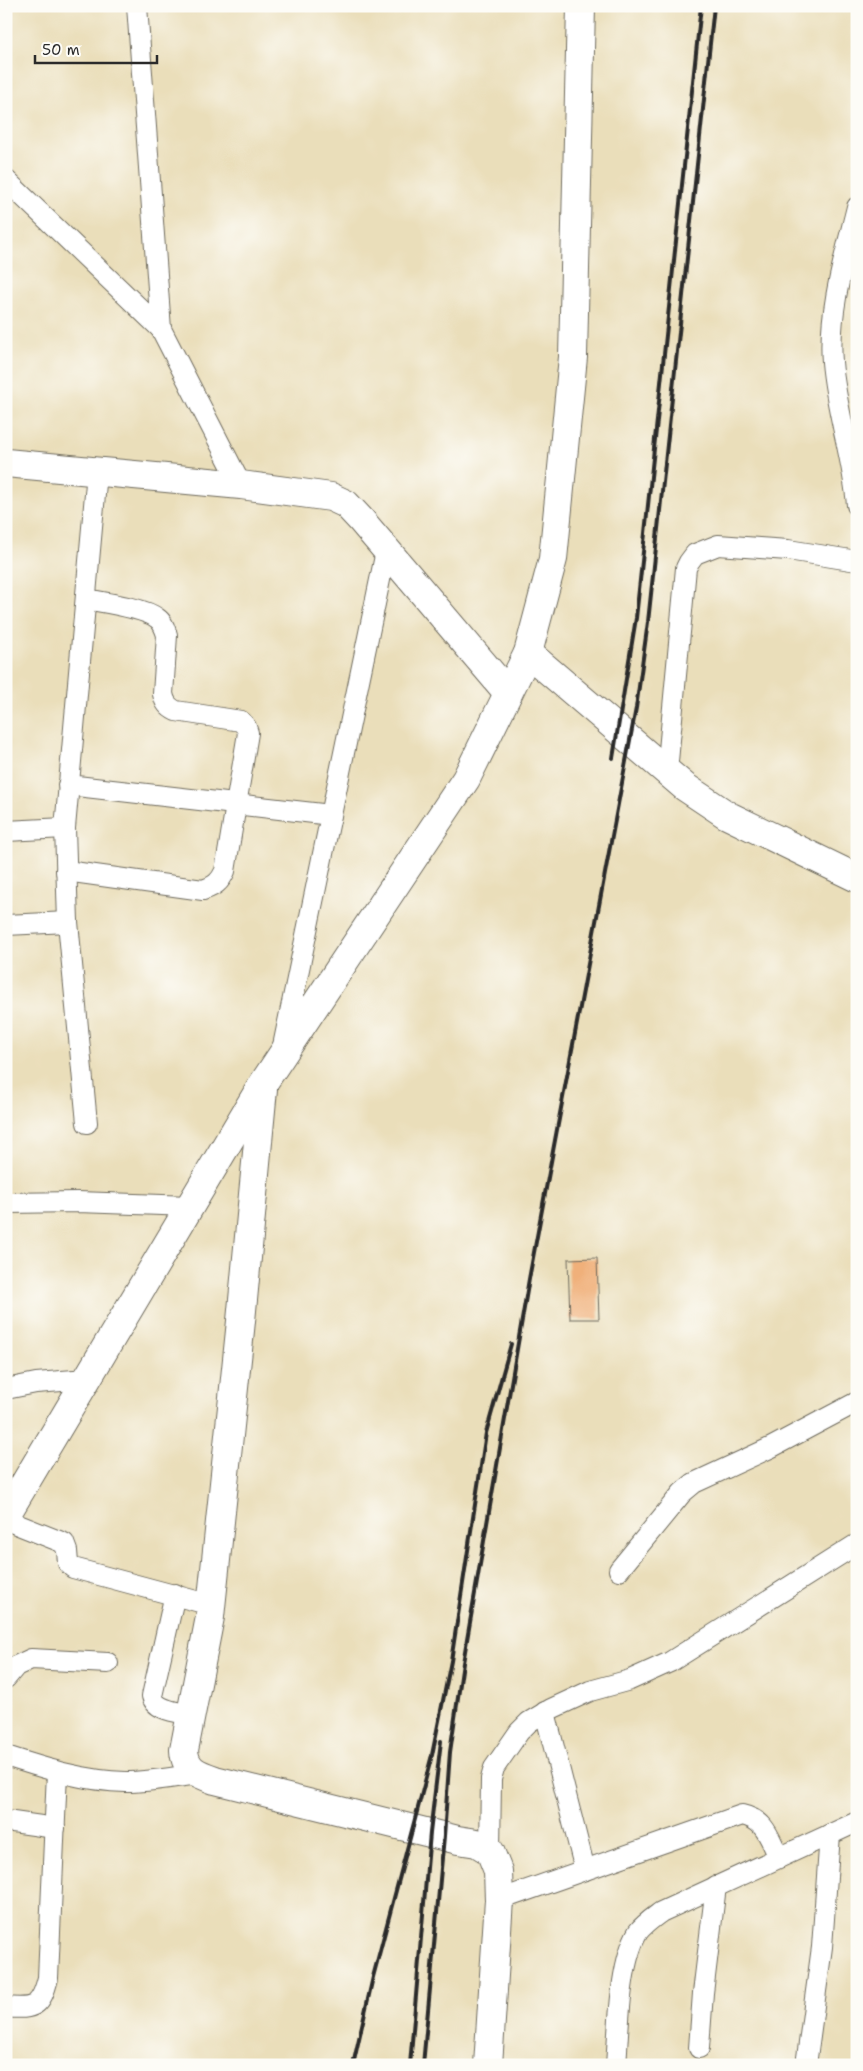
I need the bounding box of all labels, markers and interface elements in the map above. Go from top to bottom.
scale bar [35,32,158,64]
text: 50 m [42,40,80,60]

